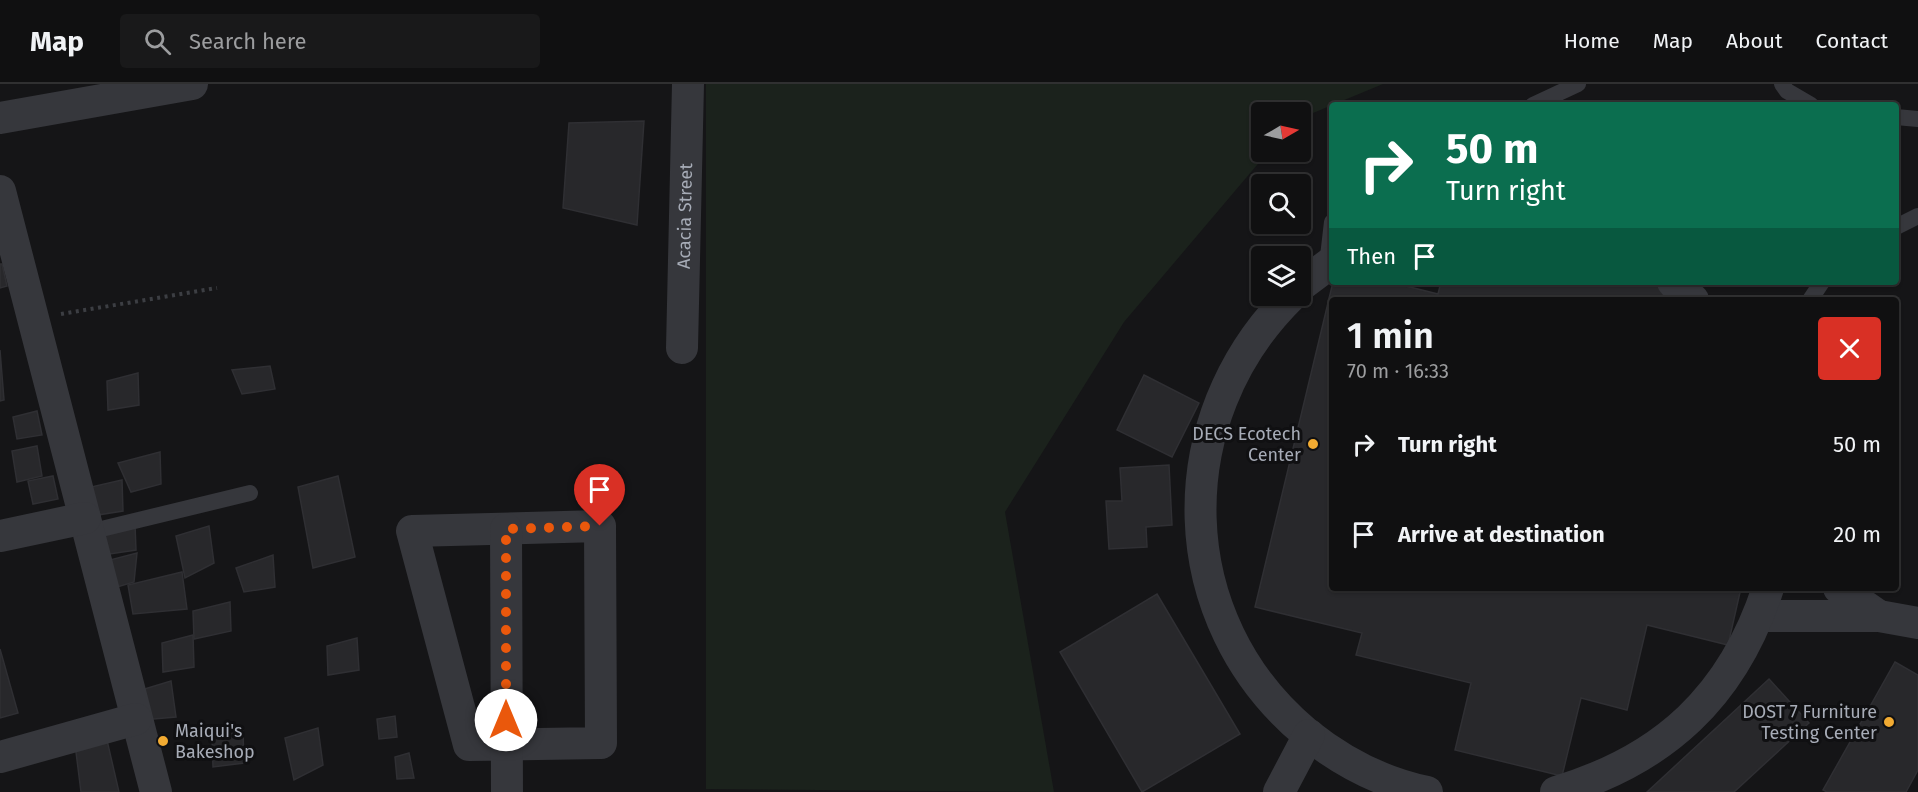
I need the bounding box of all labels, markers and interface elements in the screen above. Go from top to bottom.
search box [120,14,540,68]
text: Map [30,25,84,58]
icon: search [141,25,174,58]
text: Search here [189,28,307,55]
text: Home [1564,28,1620,54]
text: Map [1653,28,1693,54]
text: About [1726,28,1783,54]
text: Contact [1816,28,1888,54]
north arrow [1251,102,1311,162]
map controls [1251,102,1311,306]
text: 50 m [1446,124,1539,174]
icon: right [1347,126,1425,204]
street label: Acacia Street [673,162,697,269]
button: search [1251,174,1311,234]
text: Turn right [1446,175,1566,207]
icon: arrive [1408,240,1441,273]
text: Then [1347,243,1396,270]
button: layers [1251,246,1311,306]
text: 1 min [1347,314,1434,358]
button: close [1818,317,1881,380]
text: 70 m · 16:33 [1347,359,1449,383]
place label: DECS Ecotech Center [1192,423,1301,466]
icon: right [1347,428,1380,461]
text: Turn right [1398,431,1497,458]
text: 50 m [1833,431,1881,458]
marker: DECS Ecotech Center [1306,437,1320,451]
pin [574,464,625,526]
icon: arrive [583,473,616,506]
icon: arrive [1347,518,1380,551]
text: Arrive at destination [1398,521,1605,548]
text: 20 m [1833,521,1881,548]
position arrow [474,688,538,752]
place label: DOST 7 Furniture Testing Center [1742,701,1877,744]
marker: DOST 7 Furniture Testing Center [1882,715,1896,729]
place label: Maiqui's Bakeshop [175,720,255,763]
marker: Maiqui's Bakeshop [156,734,170,748]

